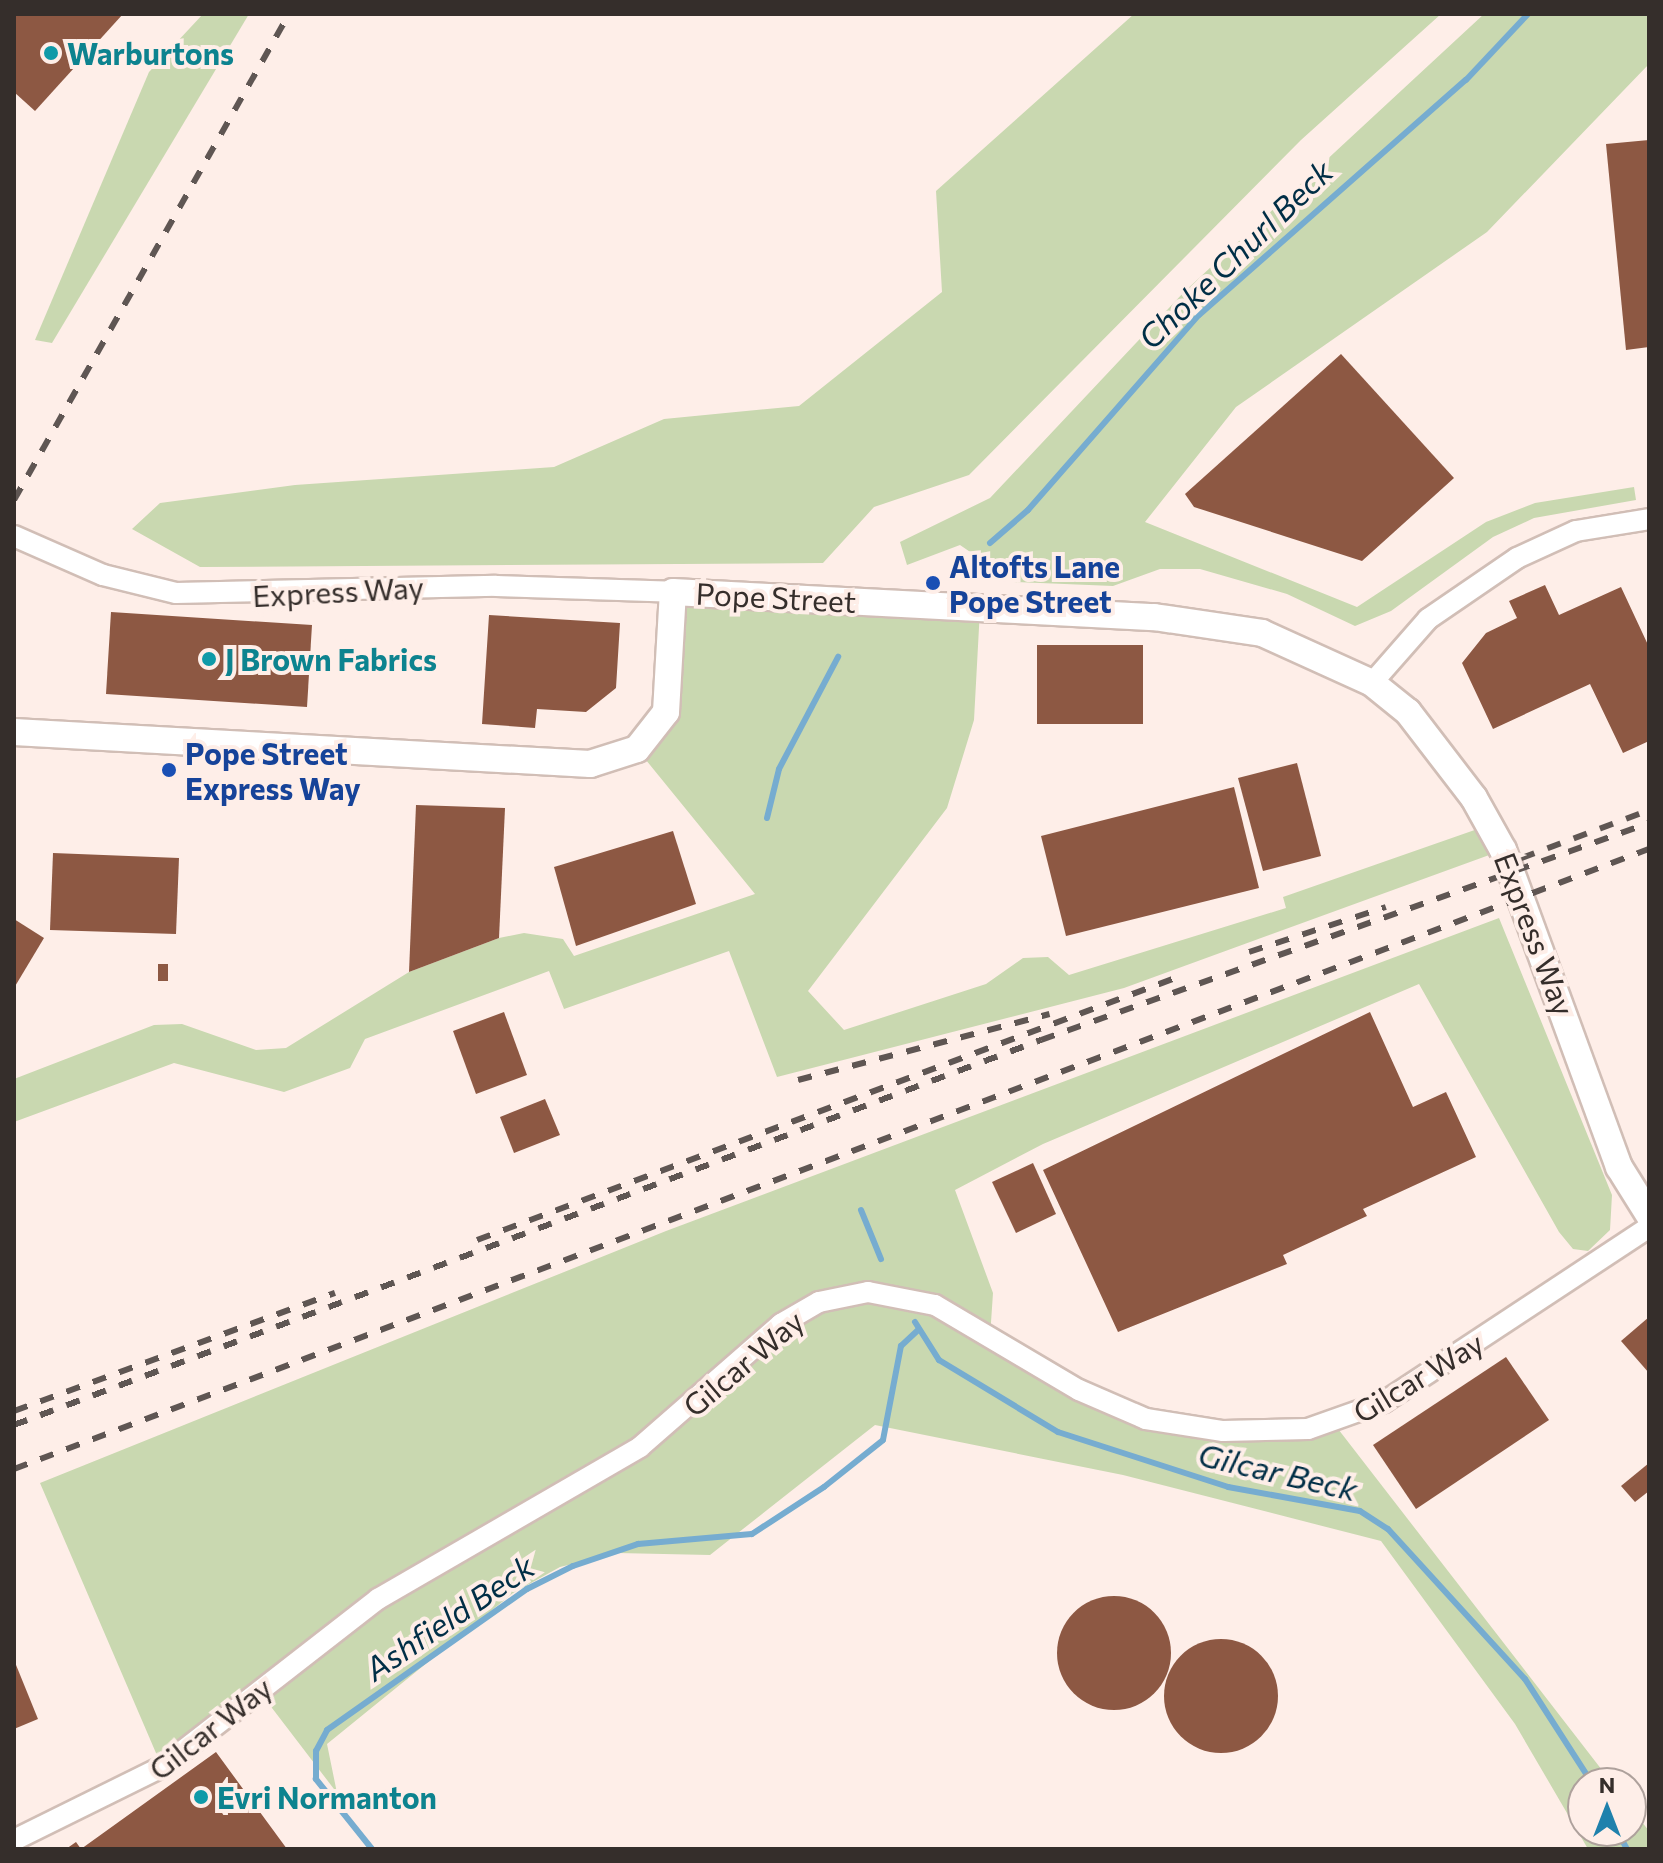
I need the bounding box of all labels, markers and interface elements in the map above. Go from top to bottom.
place label: Warburtons [67,35,234,71]
marker: Warburtons [42,44,60,62]
water label: Choke Churl Beck [1130,152,1340,356]
place label: Altofts Lane Pope Street [949,548,1120,618]
street label: Express Way [251,569,425,613]
marker: Altofts Lane Pope Street [924,574,942,592]
street label: Pope Street [695,575,857,619]
place label: J Brown Fabrics [225,641,437,677]
marker: J Brown Fabrics [200,650,218,668]
place label: Pope Street Express Way [185,735,361,806]
marker: Pope Street Express Way [160,761,178,779]
street label: Express Way [1487,847,1583,1021]
street label: Gilcar Way [676,1302,810,1424]
street label: Gilcar Way [1346,1324,1490,1430]
water label: Gilcar Beck [1195,1434,1361,1508]
water label: Ashfield Beck [357,1546,541,1688]
street label: Gilcar Way [142,1669,278,1787]
north arrow [1567,1767,1647,1847]
text: N [1599,1771,1615,1798]
place label: Evri Normanton [217,1779,437,1815]
marker: Evri Normanton [192,1788,210,1806]

